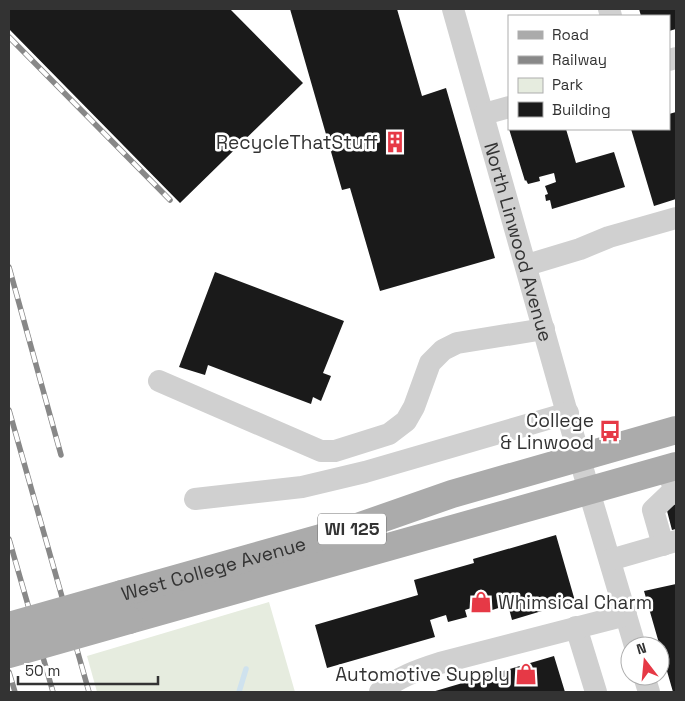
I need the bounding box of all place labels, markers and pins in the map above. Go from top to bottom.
building icon: RecycleThatStuff [382,129,408,155]
place label: RecycleThatStuff [216,130,378,155]
place label: College & Linwood [500,408,594,455]
bus stop icon: College & Linwood [597,418,623,444]
shop icon: Whimsical Charm [468,589,494,615]
place label: Whimsical Charm [498,590,652,615]
shop icon: Automotive Supply [513,661,539,687]
place label: Automotive Supply [335,662,510,687]

